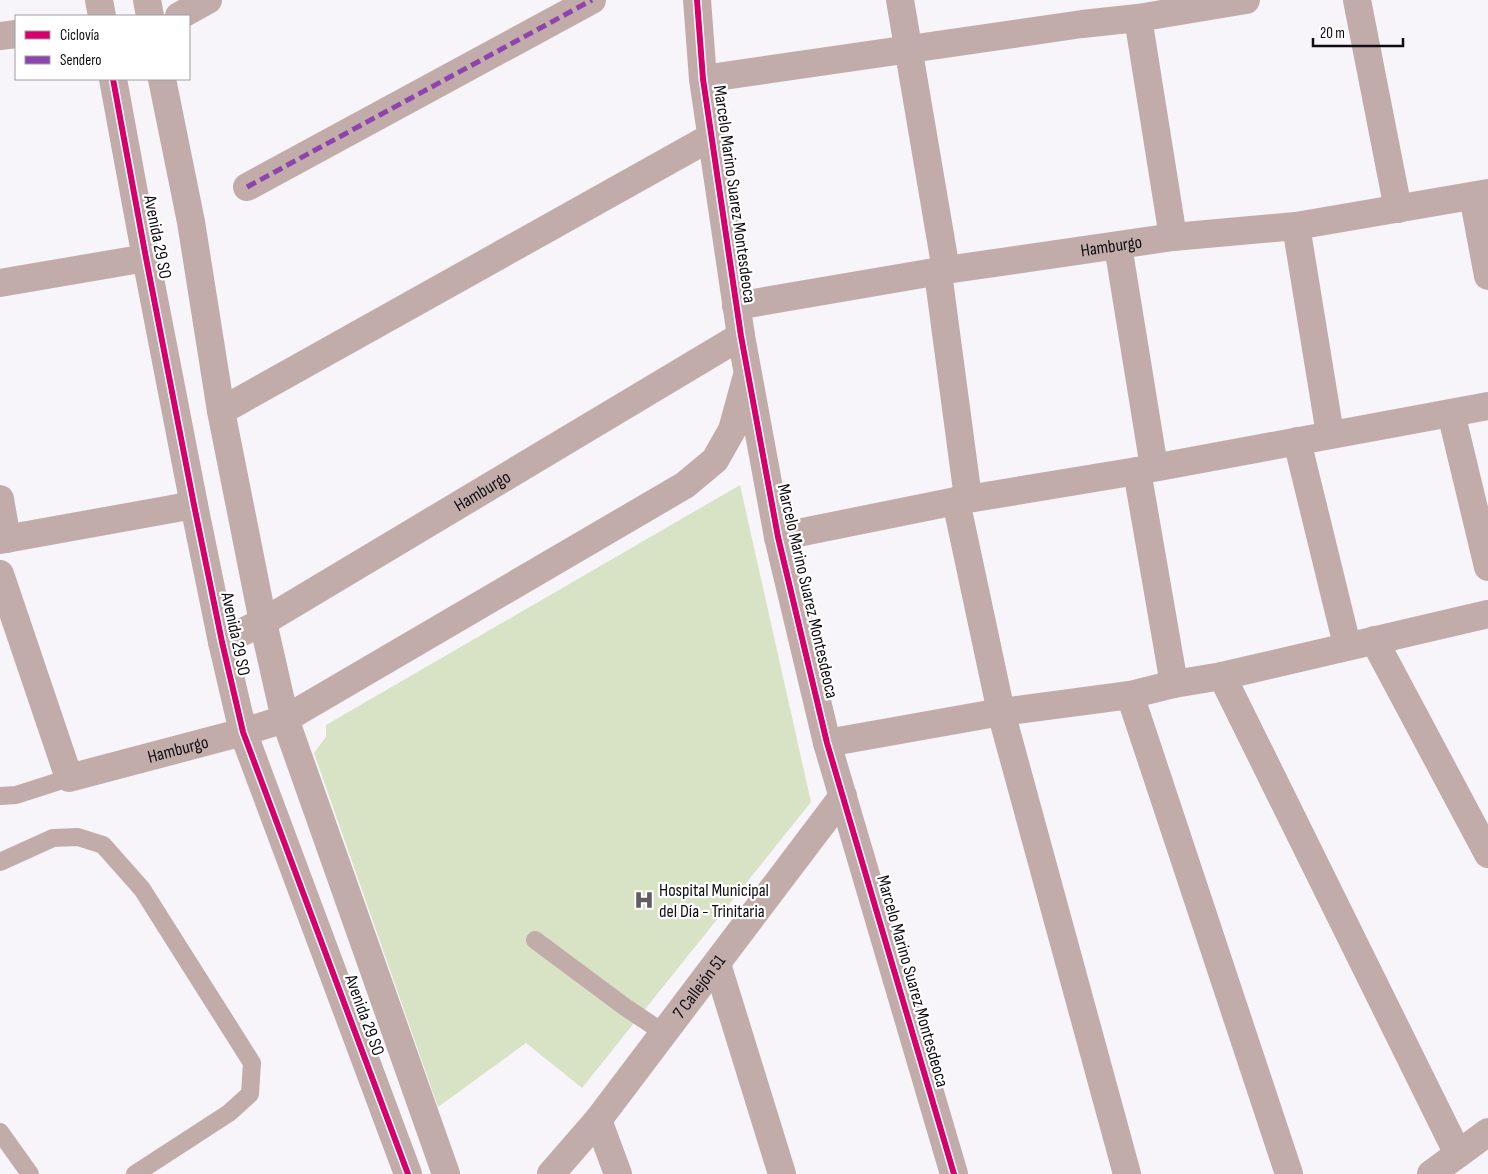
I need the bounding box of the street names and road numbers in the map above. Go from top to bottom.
street label: Marcelo Marino Suarez Montesdeoca [709,84,760,304]
street label: Avenida 29 SO [139,193,176,281]
street label: Hamburgo [1079,232,1143,261]
street label: Hamburgo [450,466,514,516]
street label: Marcelo Marino Suarez Montesdeoca [773,482,842,700]
street label: Avenida 29 SO [216,590,255,678]
street label: Hamburgo [145,732,211,768]
street label: Marcelo Marino Suarez Montesdeoca [872,873,953,1090]
street label: 7 Callejón 51 [669,950,731,1023]
street label: Avenida 29 SO [340,971,389,1059]

